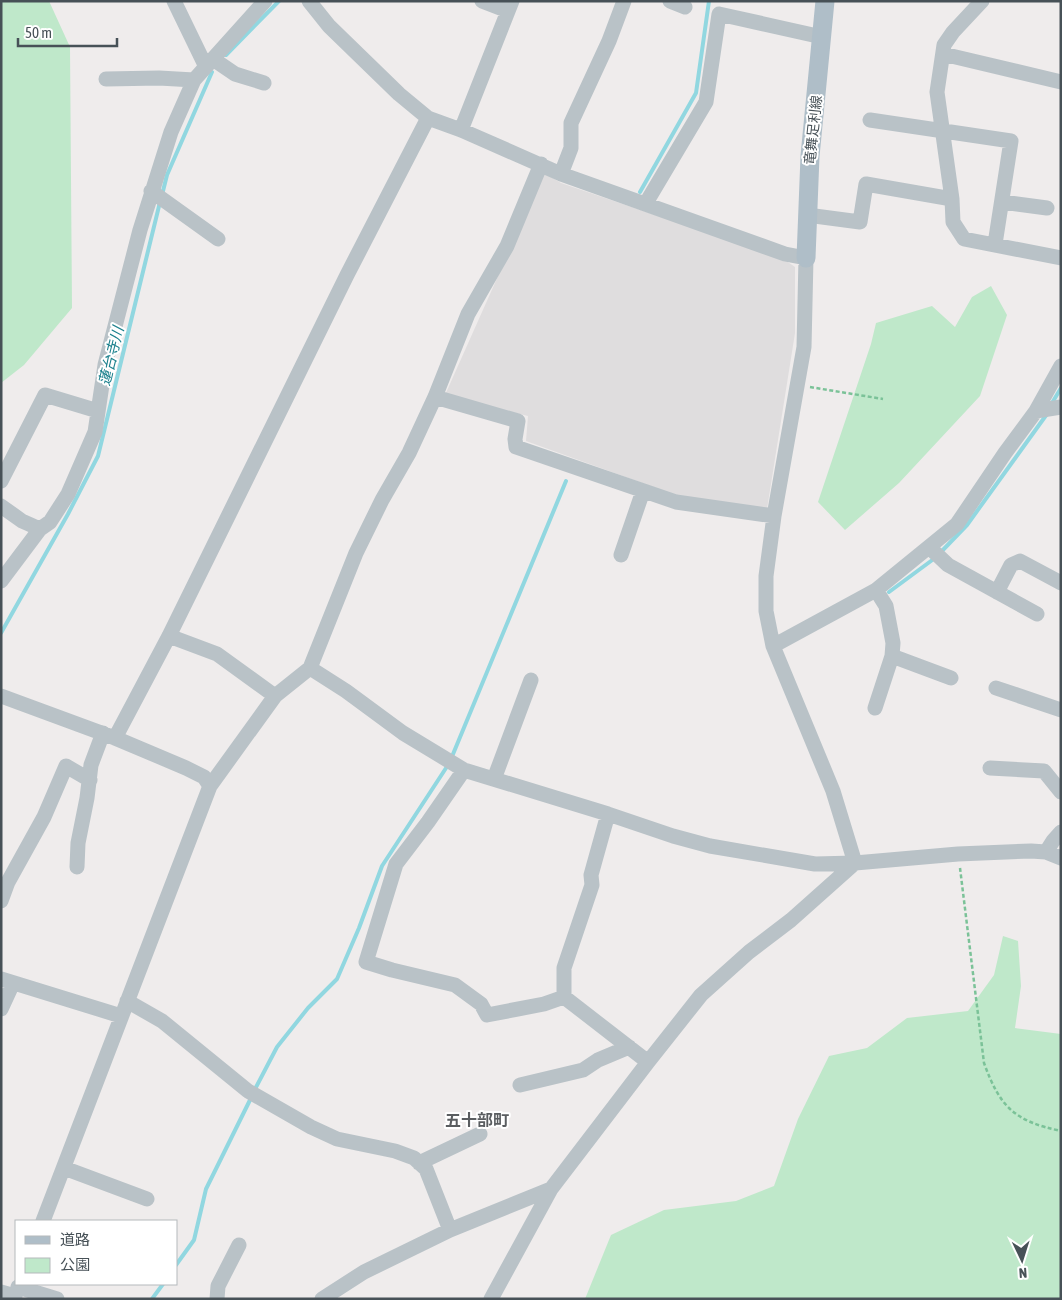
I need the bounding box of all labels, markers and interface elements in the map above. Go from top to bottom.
scale bar [18,15,116,47]
text: 50 m [25,24,52,41]
street label: 竜舞足利線 [801,94,825,166]
water label: 蓮台寺川 [95,323,127,387]
district label: 五十部町 [445,1111,509,1129]
legend [15,1220,178,1285]
text: 道路 [60,1231,90,1248]
north arrow [997,1235,1047,1285]
text: 公園 [60,1256,90,1273]
text: N [1018,1265,1028,1281]

